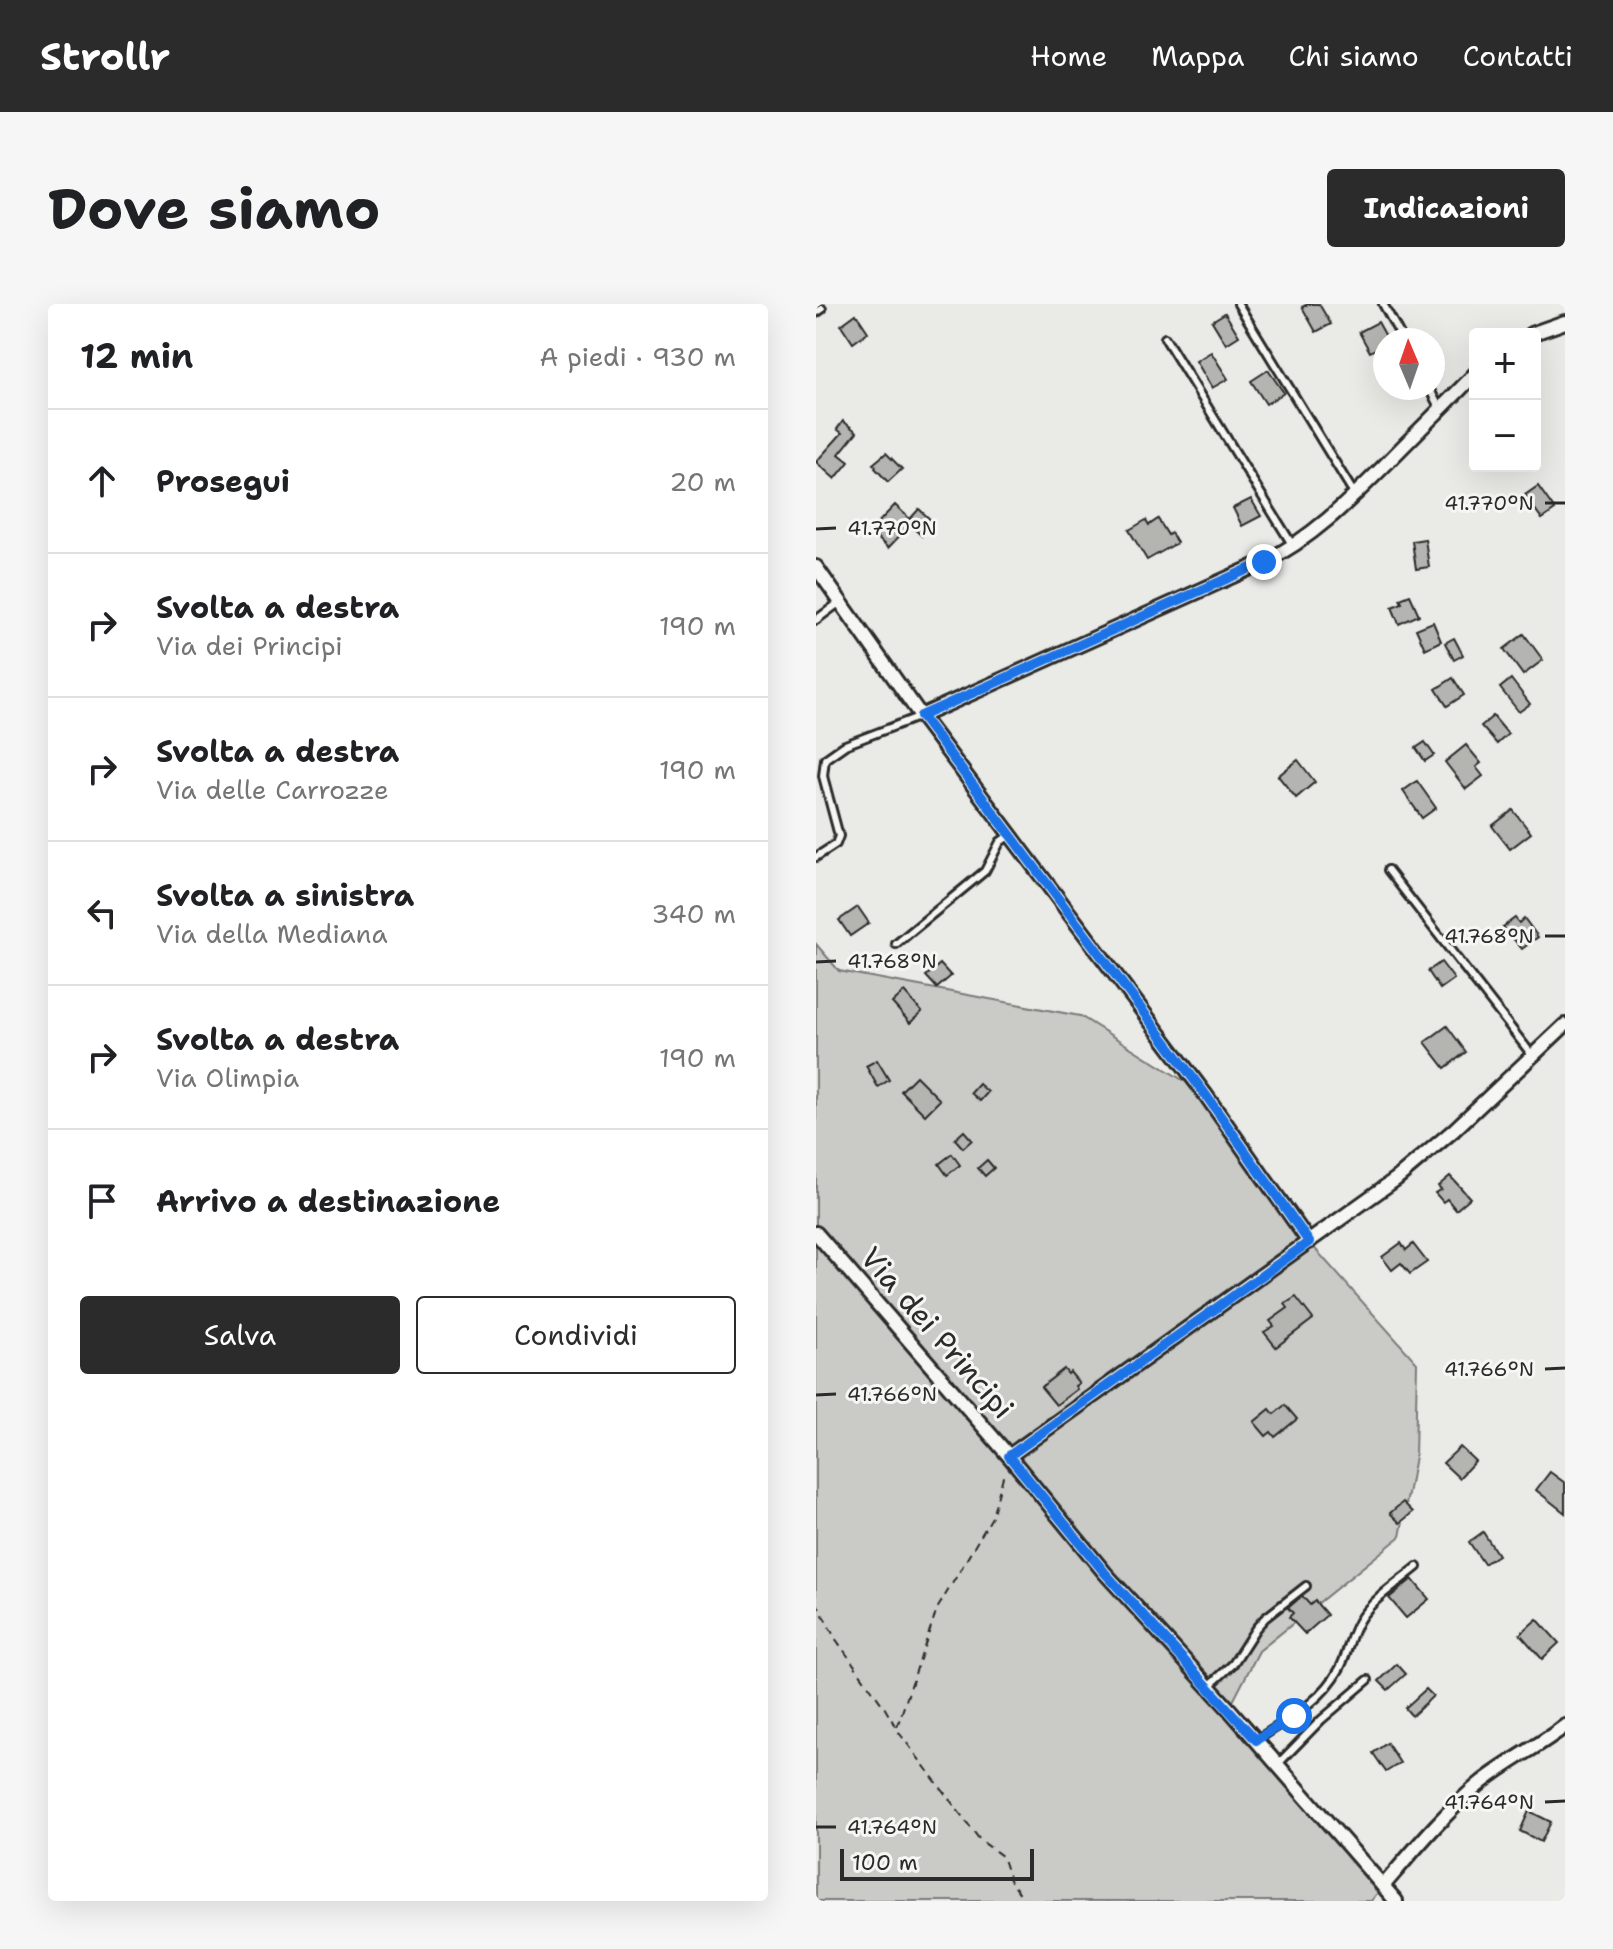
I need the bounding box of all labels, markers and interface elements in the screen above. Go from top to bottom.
text: Strollr [40,31,170,82]
text: Home [1030,37,1107,75]
text: Mappa [1151,37,1244,75]
text: Chi siamo [1288,37,1419,75]
text: Contatti [1463,37,1573,75]
button: Indicazioni [1327,169,1565,247]
text: Dove siamo [48,171,380,246]
north arrow [1373,328,1445,400]
map controls [1469,328,1541,472]
button: + [1469,328,1541,400]
text: 12 min [80,333,193,379]
text: A piedi · 930 m [540,339,736,374]
button: − [1469,400,1541,472]
icon: ahead [80,459,124,503]
text: Prosegui [156,461,290,502]
text: 20 m [669,464,736,499]
text: 41.770°N [1444,490,1534,516]
text: 41.770°N [847,515,937,541]
route end [1246,544,1282,580]
text: Svolta a destra [156,587,399,628]
icon: right [80,603,124,647]
text: 190 m [659,608,736,643]
text: Via dei Principi [156,628,343,663]
text: Svolta a destra [156,731,399,772]
icon: right [80,747,124,791]
text: 190 m [659,752,736,787]
text: Via delle Carrozze [156,772,389,807]
text: Svolta a sinistra [156,875,414,916]
icon: left [80,891,124,935]
text: 340 m [651,896,736,931]
text: Via della Mediana [156,916,388,951]
text: 41.768°N [1444,923,1534,949]
text: 41.768°N [847,948,937,974]
text: Svolta a destra [156,1019,399,1060]
icon: right [80,1035,124,1079]
text: 190 m [659,1040,736,1075]
text: Via Olimpia [156,1060,299,1095]
icon: arrive [80,1179,124,1223]
text: Arrivo a destinazione [156,1181,500,1222]
street label: Via dei Principi [851,1238,1024,1427]
button: Salva [80,1296,400,1374]
button: Condividi [416,1296,736,1374]
text: 41.766°N [1444,1356,1534,1382]
text: 41.766°N [847,1381,937,1407]
route start [1276,1698,1312,1734]
text: 41.764°N [1444,1789,1534,1815]
text: 41.764°N [847,1814,937,1840]
scale bar [840,1845,1034,1881]
text: 100 m [852,1848,918,1877]

